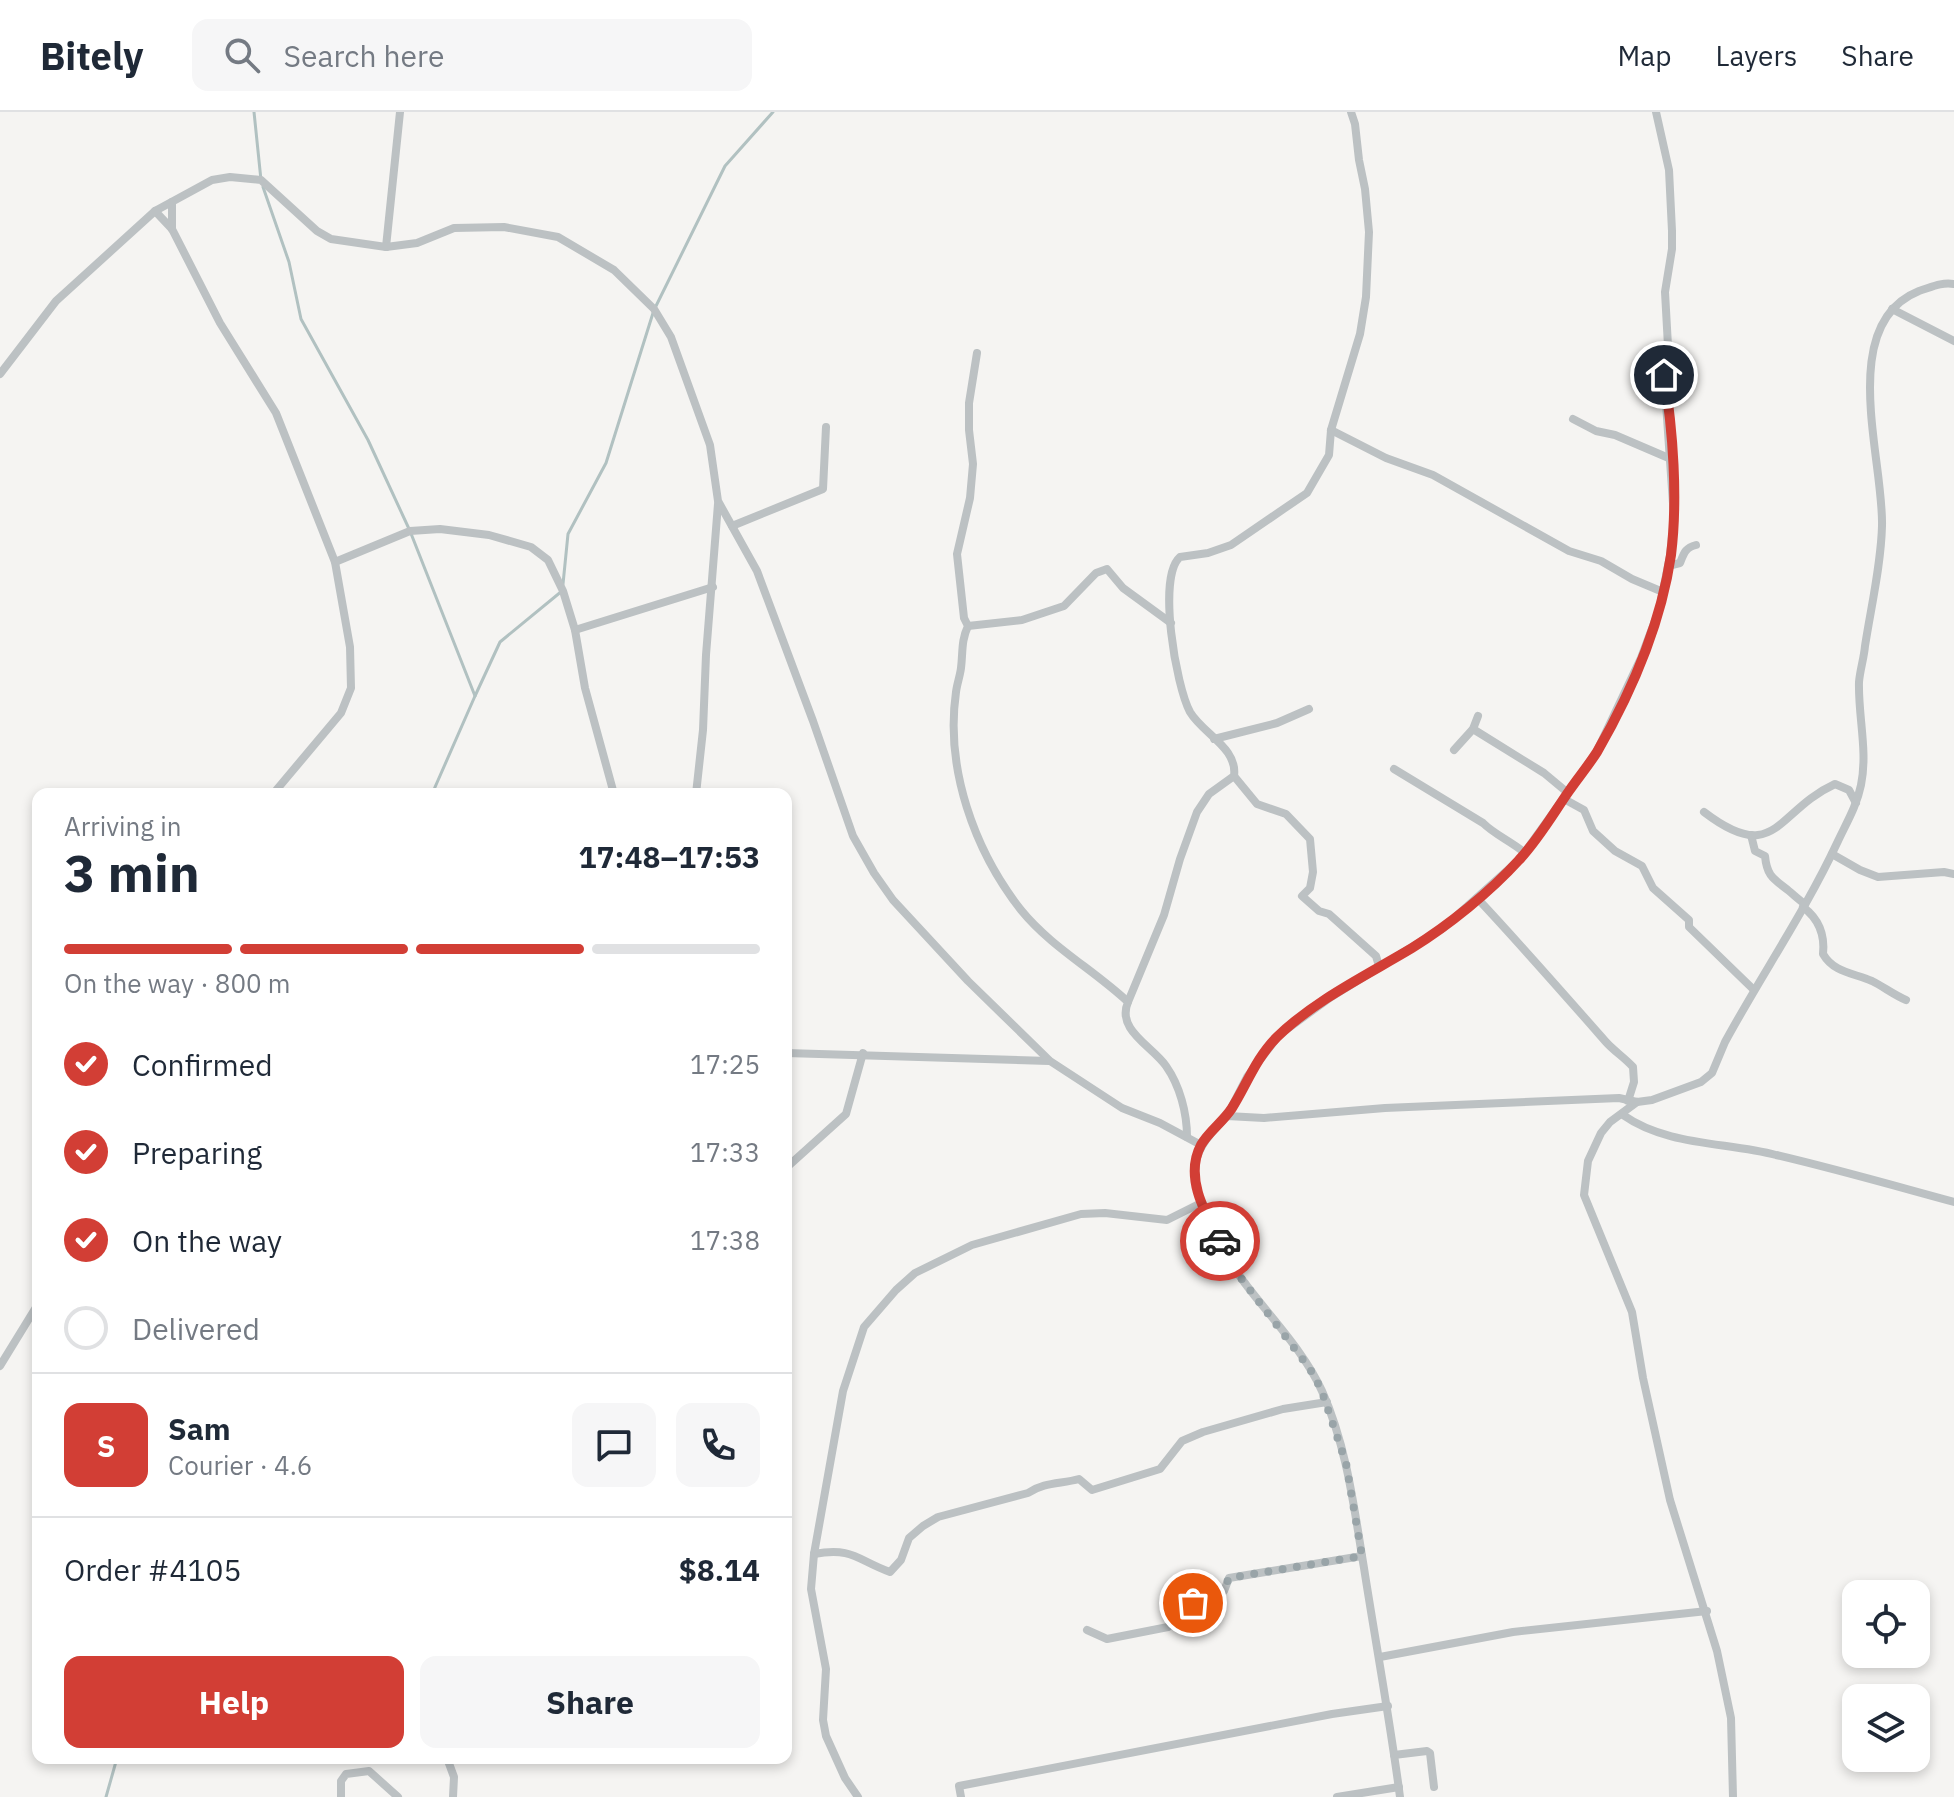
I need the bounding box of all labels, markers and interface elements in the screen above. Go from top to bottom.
search box [192,19,752,91]
text: Bitely [40,31,144,80]
icon: search [220,33,264,77]
text: Search here [284,36,444,75]
text: Map [1617,37,1671,74]
text: Layers [1715,37,1797,74]
text: Share [1841,37,1914,74]
pin [1630,341,1698,409]
icon: home [1642,353,1686,397]
text: Arriving in [64,809,181,843]
text: 17:48–17:53 [579,837,760,876]
text: 3 min [64,839,200,906]
text: On the way · 800 m [64,966,290,1000]
icon: check [64,1042,108,1086]
text: Confirmed [132,1045,273,1084]
text: 17:25 [690,1047,760,1081]
icon: check [64,1130,108,1174]
text: Preparing [132,1133,262,1172]
text: 17:33 [690,1135,760,1169]
courier [1180,1201,1260,1281]
icon: check [64,1218,108,1262]
icon: car [1198,1219,1242,1263]
text: On the way [132,1221,282,1260]
text: 17:38 [690,1223,760,1257]
text: Delivered [132,1309,260,1348]
button: chat [572,1403,656,1487]
button: phone [676,1403,760,1487]
text: Sam [168,1409,231,1448]
text: S [97,1426,115,1465]
text: Courier · 4.6 [168,1448,312,1482]
text: Order #4105 [64,1550,241,1589]
text: $8.14 [679,1550,760,1589]
pin [1159,1569,1227,1637]
map controls [1842,1580,1930,1772]
button: locate [1842,1580,1930,1668]
icon: bag [1171,1581,1215,1625]
button: Help [64,1656,404,1748]
button: Share [420,1656,760,1748]
button: layers [1842,1684,1930,1772]

